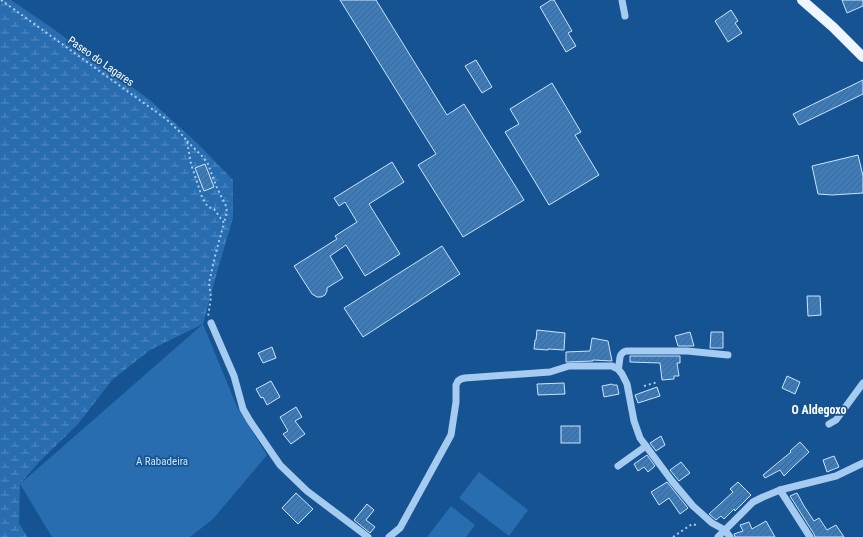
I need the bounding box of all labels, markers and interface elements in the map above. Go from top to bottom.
street label: Paseo do Lagares [65,34,136,89]
district label: O Aldegoxo [792,403,846,417]
park label: A Rabadeira [136,455,188,468]

